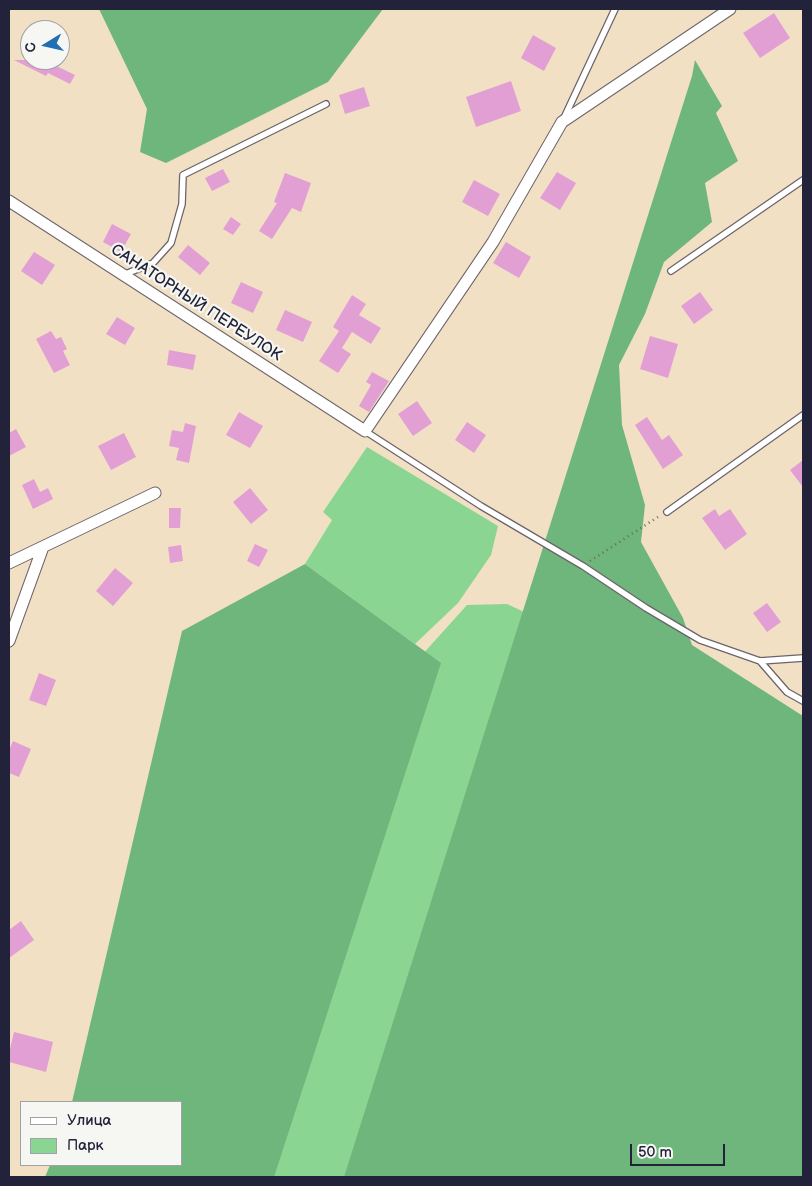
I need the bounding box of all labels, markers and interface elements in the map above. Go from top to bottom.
north arrow [20,20,70,70]
text: С [22,41,40,53]
street label: САНАТОРНЫЙ ПЕРЕУЛОК [107,240,285,366]
legend [20,1101,182,1166]
text: Улица [67,1111,111,1130]
scale bar [632,1134,727,1166]
text: Парк [67,1136,104,1155]
text: 50 m [638,1143,672,1162]

